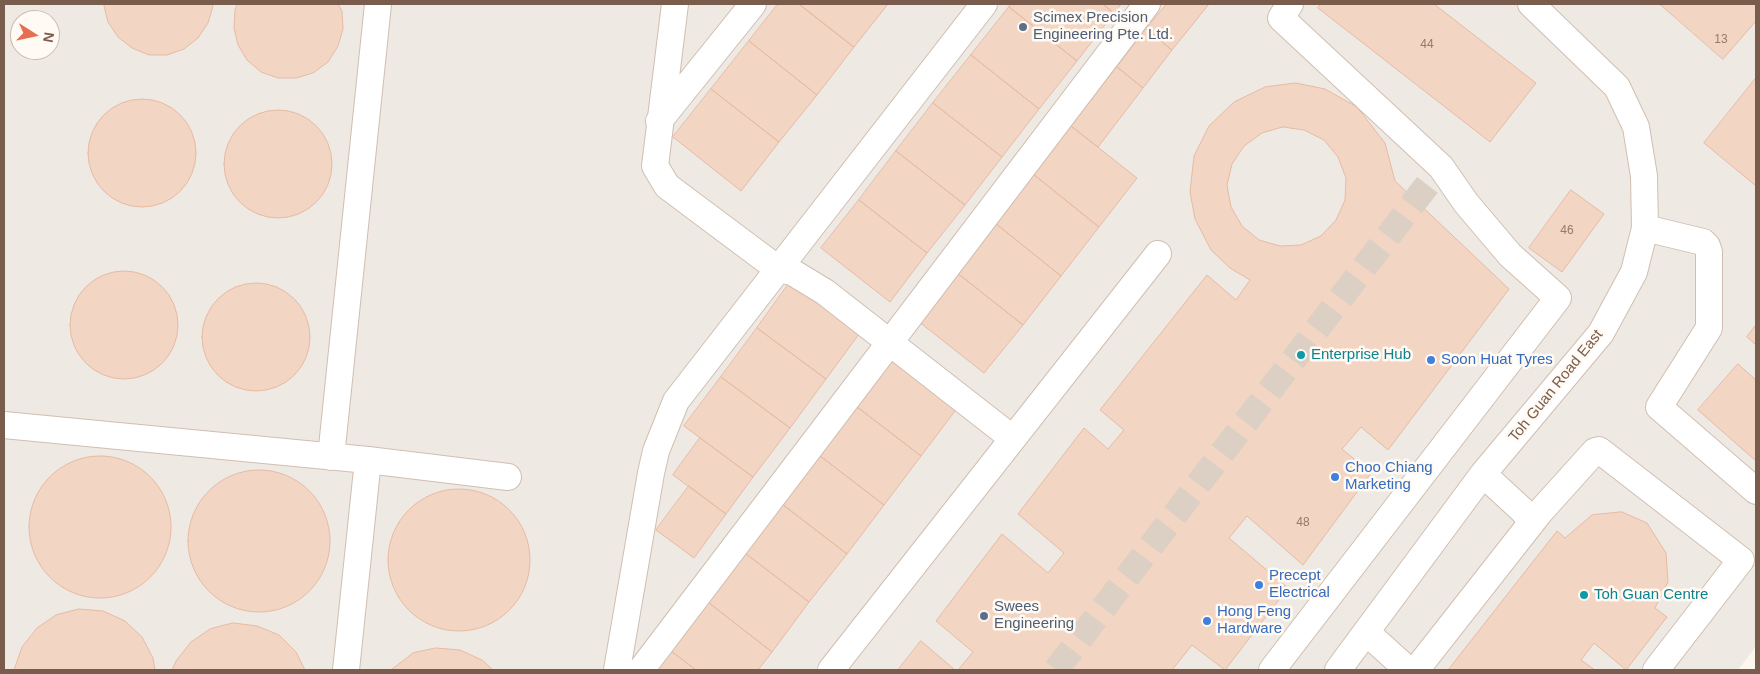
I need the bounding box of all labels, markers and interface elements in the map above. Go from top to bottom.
place label: Scimex Precision Engineering Pte. Ltd. [1033,9,1173,44]
north arrow [10,10,60,60]
marker: Scimex Precision Engineering Pte. Ltd. [1017,21,1029,33]
text: N [40,31,58,44]
house number: 13 [1714,33,1728,47]
house number: 44 [1420,38,1434,52]
house number: 46 [1560,224,1574,238]
street label: Toh Guan Road East [1505,326,1607,446]
place label: Enterprise Hub [1311,346,1411,364]
marker: Enterprise Hub [1295,349,1307,361]
place label: Soon Huat Tyres [1441,351,1553,369]
marker: Soon Huat Tyres [1425,354,1437,366]
place label: Choo Chiang Marketing [1345,459,1433,494]
marker: Choo Chiang Marketing [1329,471,1341,483]
house number: 48 [1296,516,1310,530]
place label: Precept Electrical [1269,567,1330,602]
marker: Precept Electrical [1253,579,1265,591]
place label: Toh Guan Centre [1594,586,1708,604]
marker: Toh Guan Centre [1578,589,1590,601]
place label: Swees Engineering [994,598,1074,633]
place label: Hong Feng Hardware [1217,603,1291,638]
marker: Swees Engineering [978,610,990,622]
marker: Hong Feng Hardware [1201,615,1213,627]

